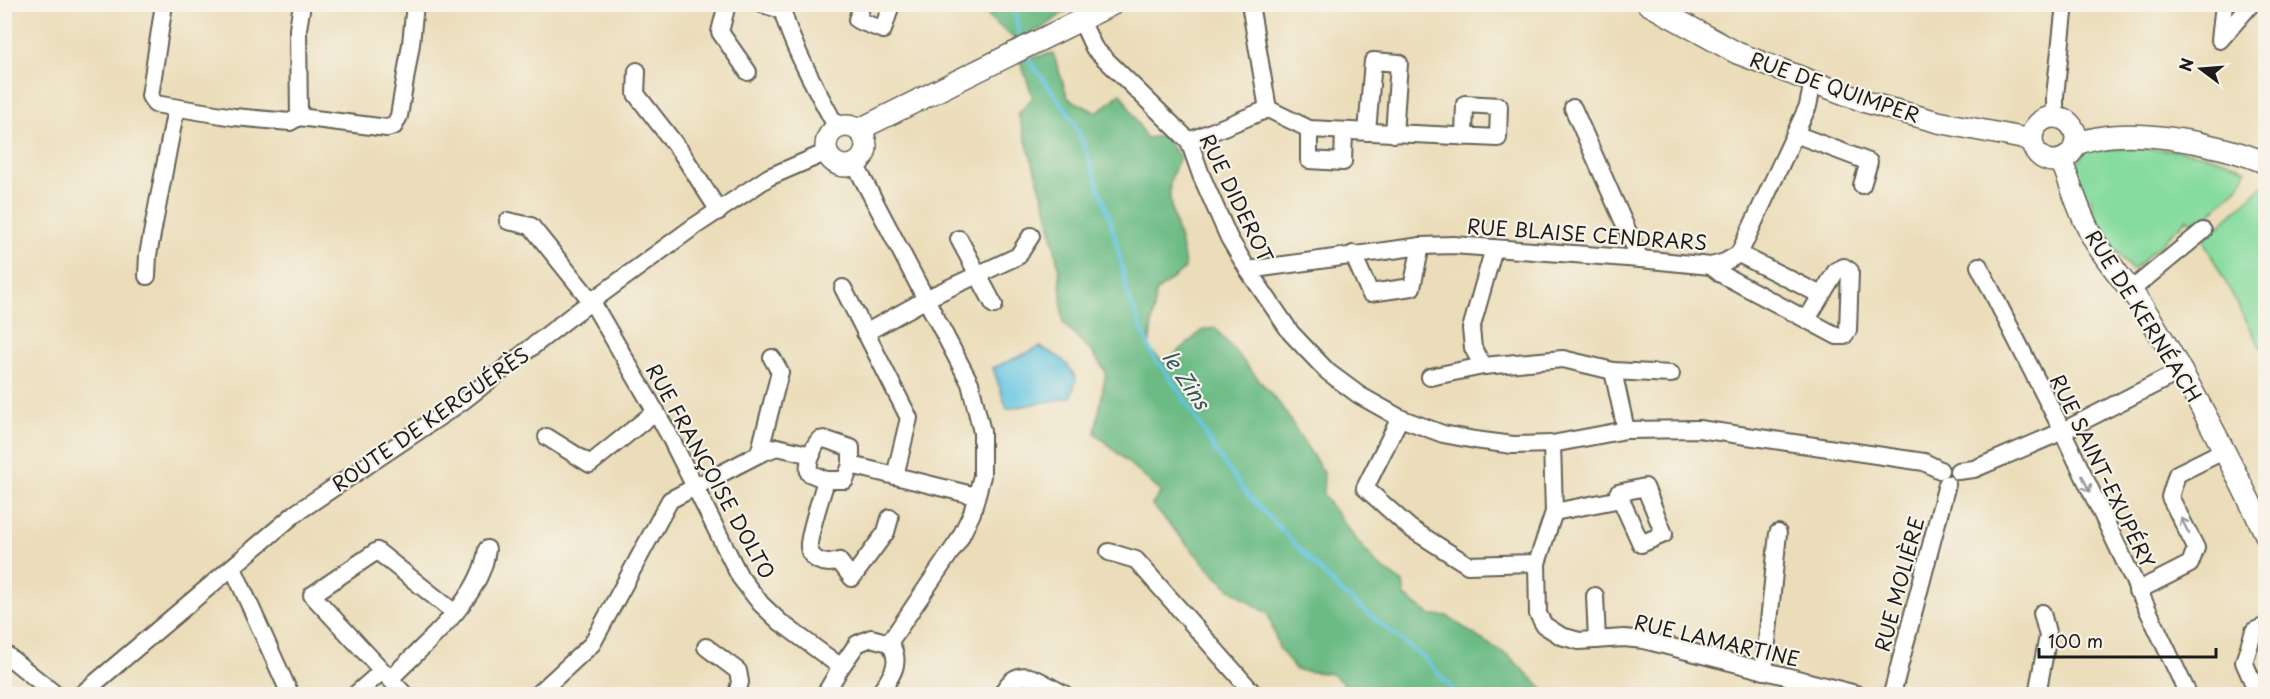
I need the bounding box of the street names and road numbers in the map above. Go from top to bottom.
street label: RUE DE QUIMPER [1746,44,1924,130]
street label: RUE DIDEROT [1193,128,1281,268]
street label: RUE BLAISE CENDRARS [1466,211,1708,257]
street label: RUE DE KERNÉACH [2079,224,2209,408]
street label: ROUTE DE KERGUÉRÈS [325,339,535,499]
street label: RUE FRANÇOISE DOLTO [639,358,783,584]
street label: RUE SAINT-EXUPÉRY [2043,369,2163,573]
street label: RUE MOLIÈRE [1867,513,1931,655]
street label: RUE LAMARTINE [1631,606,1803,674]

